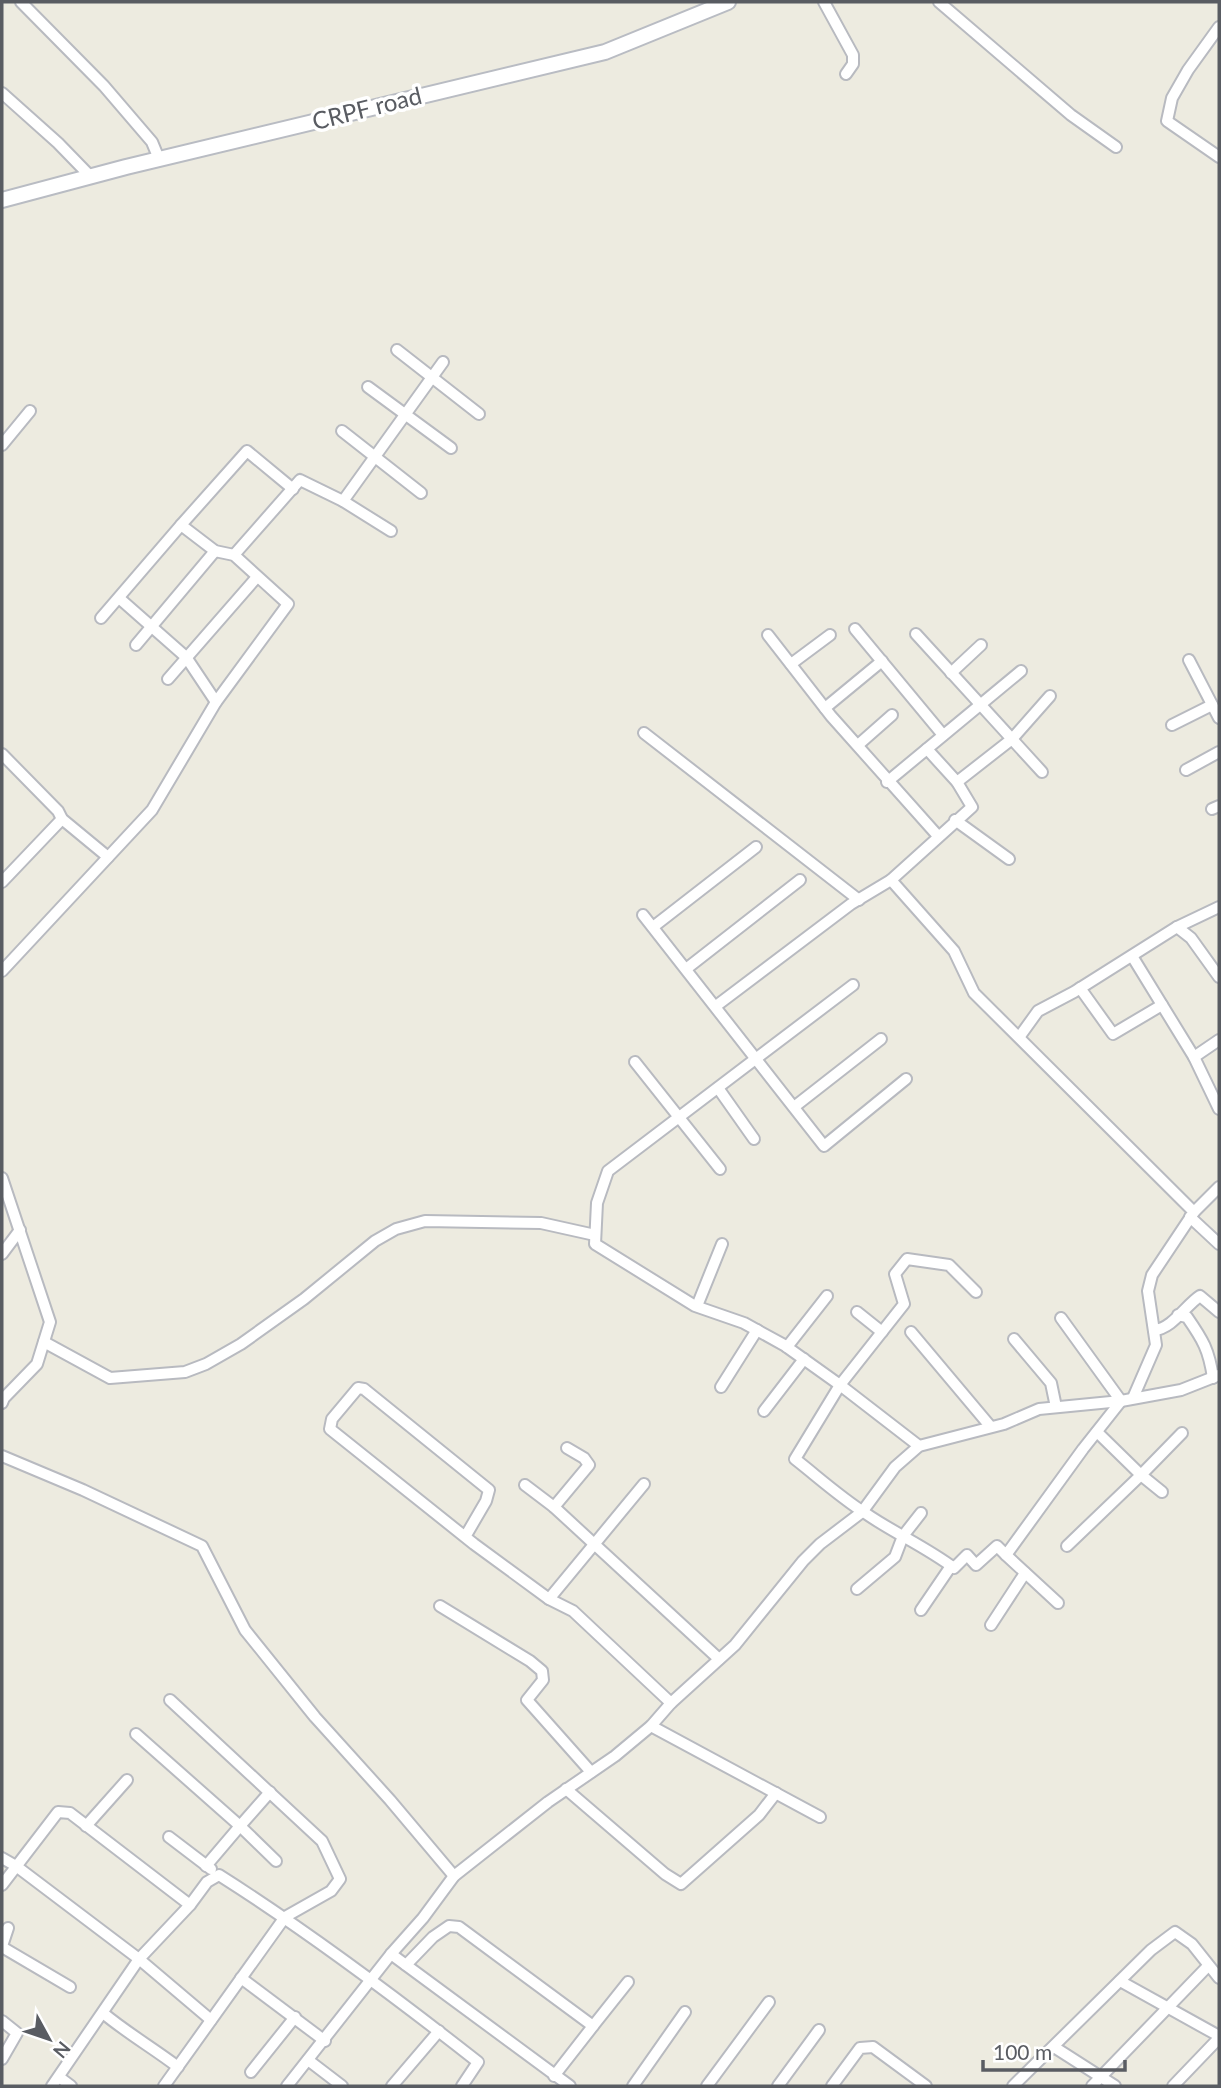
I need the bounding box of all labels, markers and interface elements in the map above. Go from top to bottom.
street label: CRPF road [309,80,424,135]
north arrow [14,2004,84,2074]
scale bar [983,2028,1125,2072]
text: N [49,2037,76,2063]
text: 100 m [993,2039,1052,2064]

